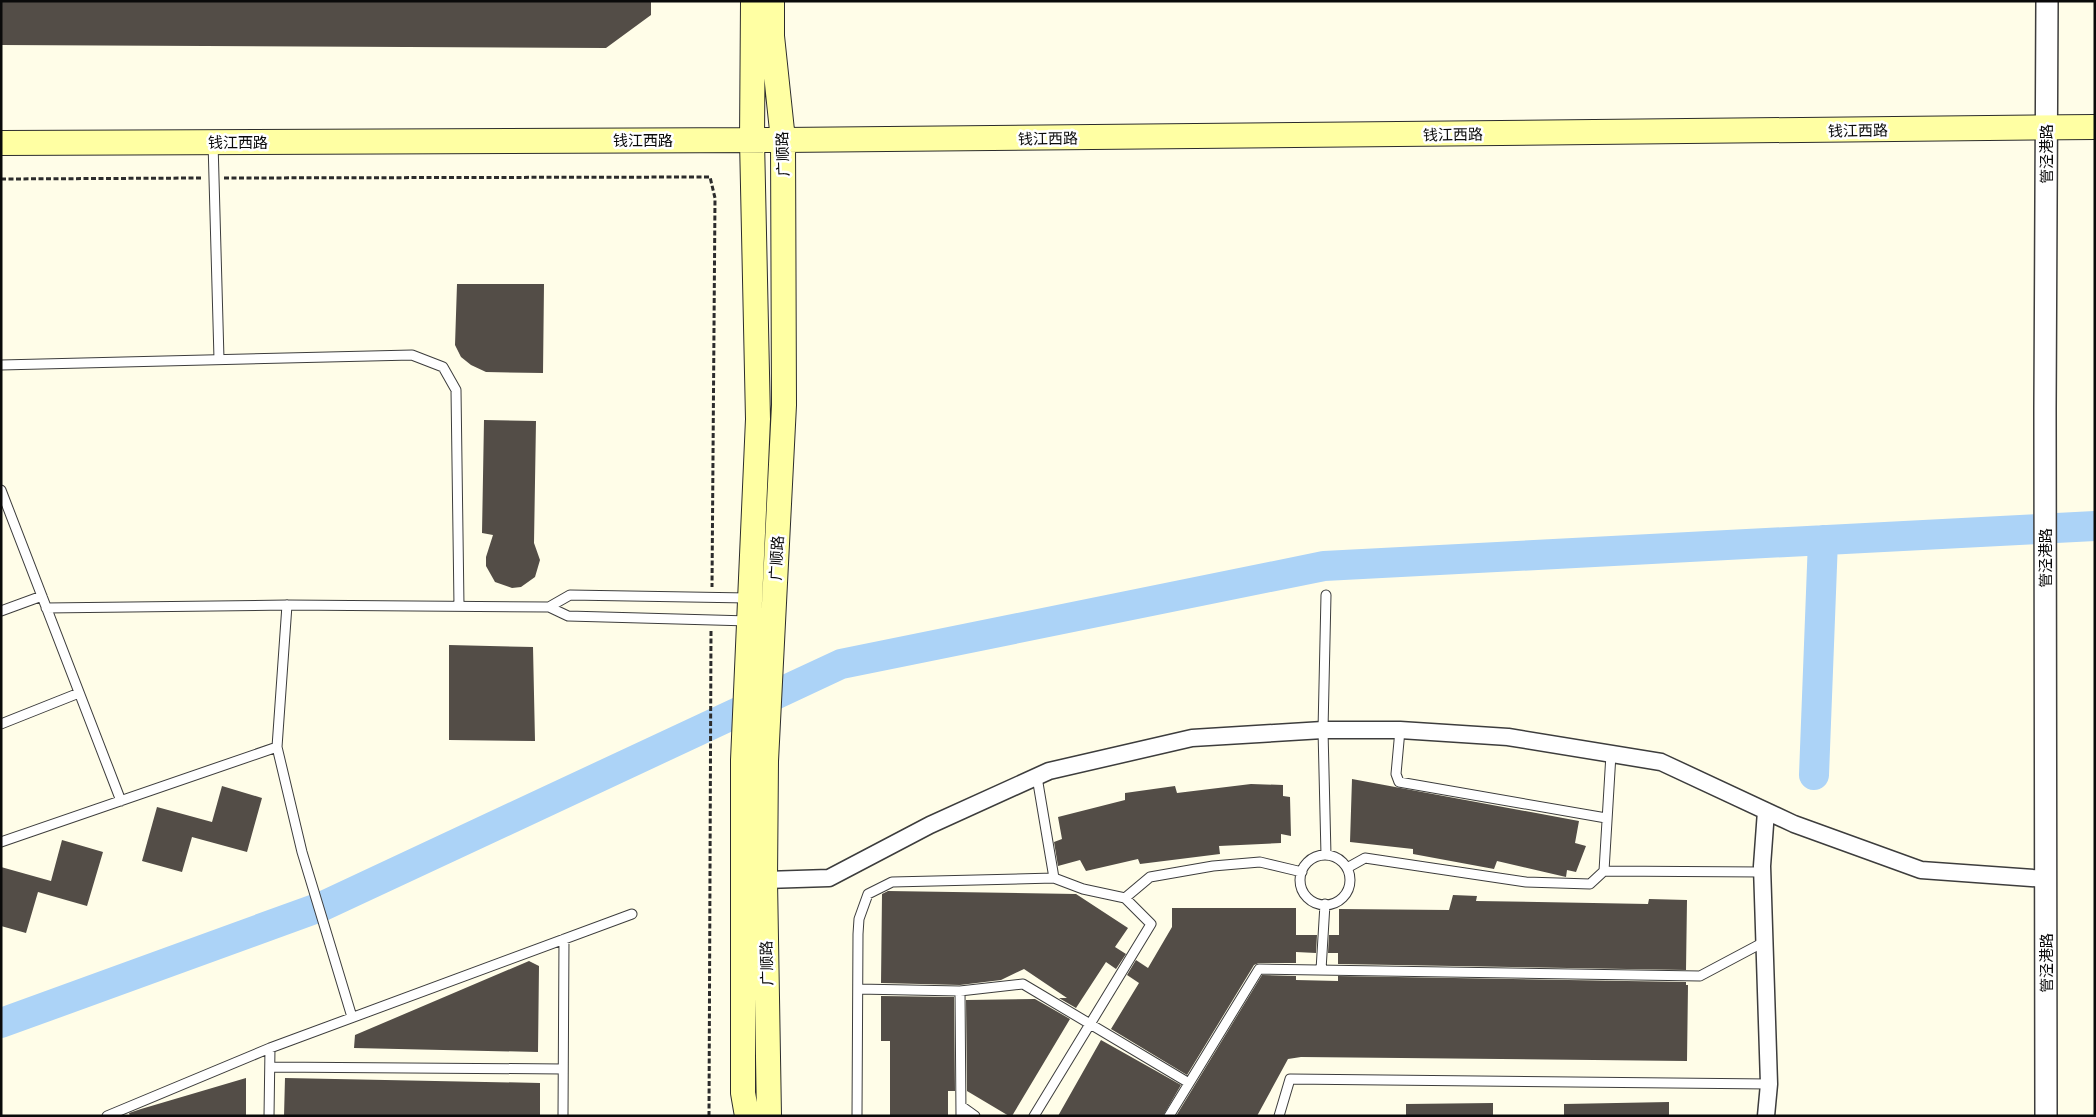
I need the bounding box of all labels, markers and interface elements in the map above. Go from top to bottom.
street label: 钱江西路 [1828,119,1888,141]
street label: 钱江西路 [1423,123,1483,145]
street label: 管泾港路 [2036,124,2056,184]
street label: 钱江西路 [1018,127,1078,149]
street label: 钱江西路 [613,130,673,150]
street label: 广顺路 [771,131,793,177]
street label: 钱江西路 [208,132,268,152]
street label: 管泾港路 [2035,528,2055,588]
street label: 广顺路 [765,535,787,581]
street label: 管泾港路 [2036,933,2056,993]
street label: 广顺路 [756,940,776,986]

